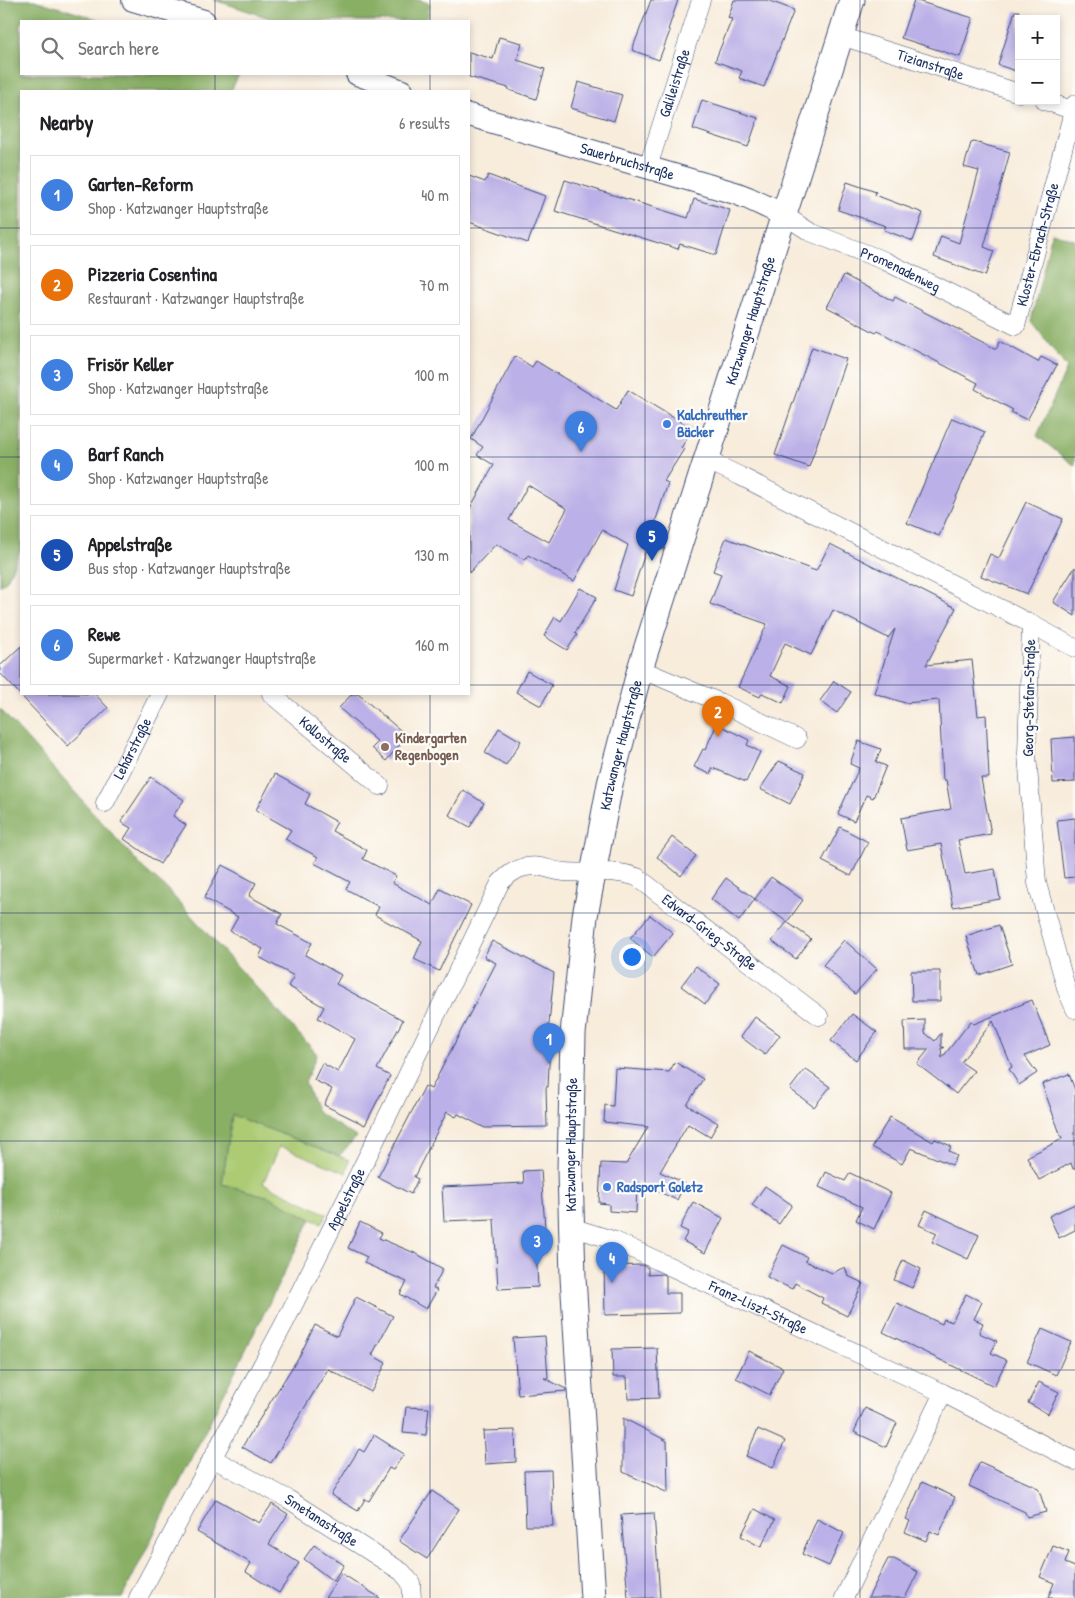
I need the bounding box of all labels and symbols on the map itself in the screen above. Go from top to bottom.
street label: Tizianstraße [894,44,967,85]
street label: Galileistraße [653,46,695,120]
street label: Sauerbruchstraße [578,137,677,185]
street label: Kloster-Ebrach-Straße [1011,180,1064,309]
street label: Promenadenweg [858,242,944,297]
street label: Katzwanger Hauptstraße [720,253,780,387]
place label: Kalchreuther Bäcker [677,404,748,442]
pin: 6 [565,411,597,452]
marker: Kalchreuther Bäcker [661,418,673,430]
pin: 5 [636,520,668,561]
street label: Georg-Stefan-Straße [1017,639,1040,757]
street label: Katzwanger Hauptstraße [594,677,647,812]
pin: 2 [702,696,734,737]
street label: Kollostraße [295,711,356,768]
street label: Lehárstraße [108,714,156,783]
place label: Kindergarten Regenbogen [395,727,467,766]
marker: Kindergarten Regenbogen [379,741,391,753]
street label: Edvard-Grieg-Straße [658,889,762,975]
your location [619,944,645,970]
pin: 1 [533,1023,565,1064]
street label: Katzwanger Hauptstraße [559,1077,582,1212]
street label: Appelstraße [321,1164,370,1233]
place label: Radsport Goletz [617,1176,704,1198]
marker: Radsport Goletz [601,1181,613,1193]
pin: 3 [521,1225,553,1266]
pin: 4 [596,1242,628,1283]
street label: Franz-Liszt-Straße [705,1274,811,1339]
street label: Smetanastraße [281,1489,362,1551]

